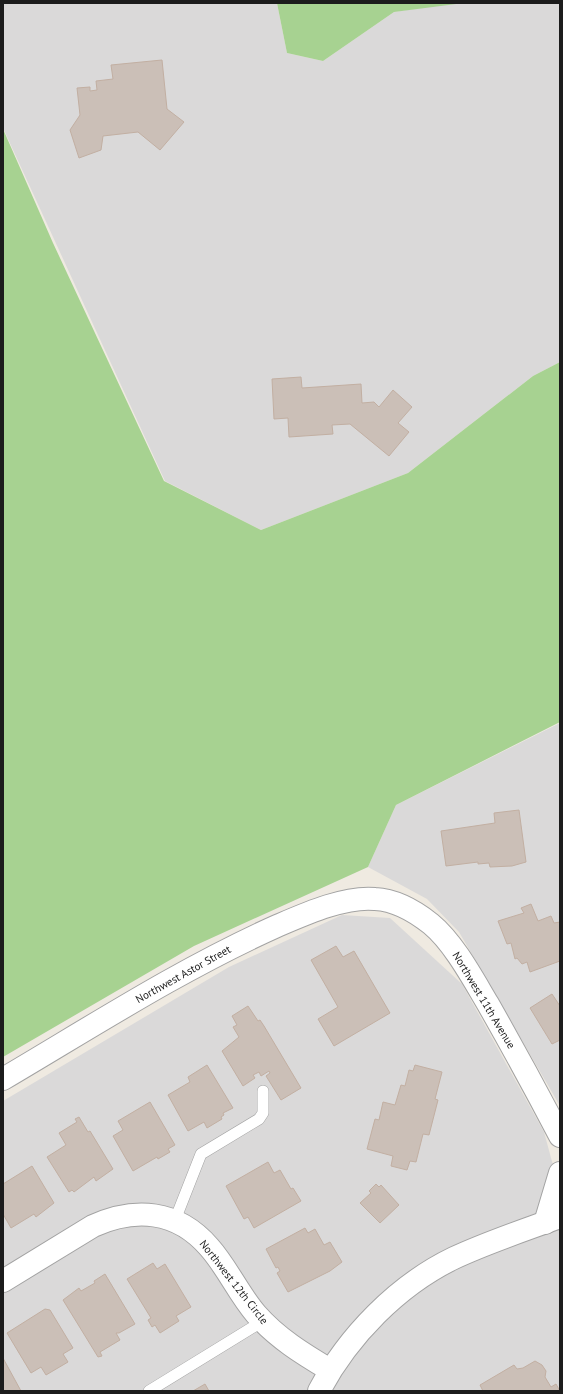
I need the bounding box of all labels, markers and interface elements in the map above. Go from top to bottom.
street label: Northwest Astor Street [133,942,233,1006]
street label: Northwest 11th Avenue [450,949,519,1051]
street label: Northwest 12th Circle [197,1237,272,1327]

